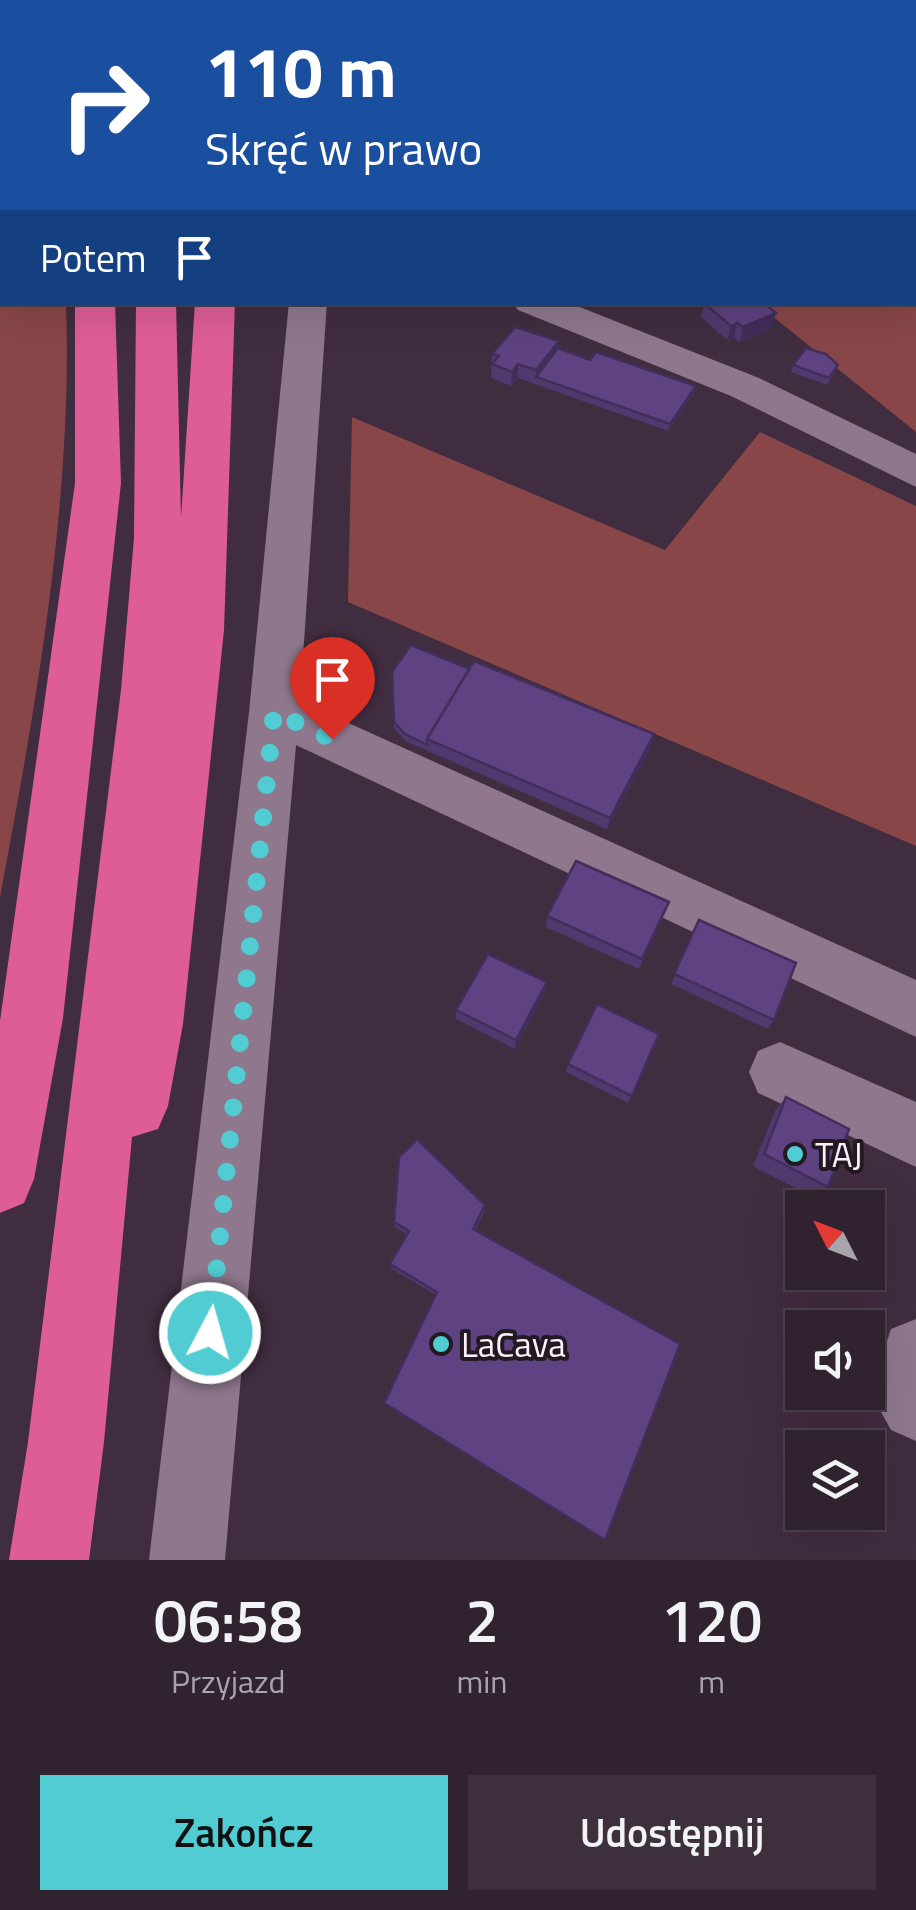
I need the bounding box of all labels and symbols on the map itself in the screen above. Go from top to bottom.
pin [290,637,375,740]
place label: TAJ [815,1127,863,1181]
marker: TAJ [784,1143,806,1165]
north arrow [785,1190,885,1290]
position arrow [158,1281,262,1385]
place label: LaCava [461,1317,566,1371]
marker: LaCava [430,1333,452,1355]

